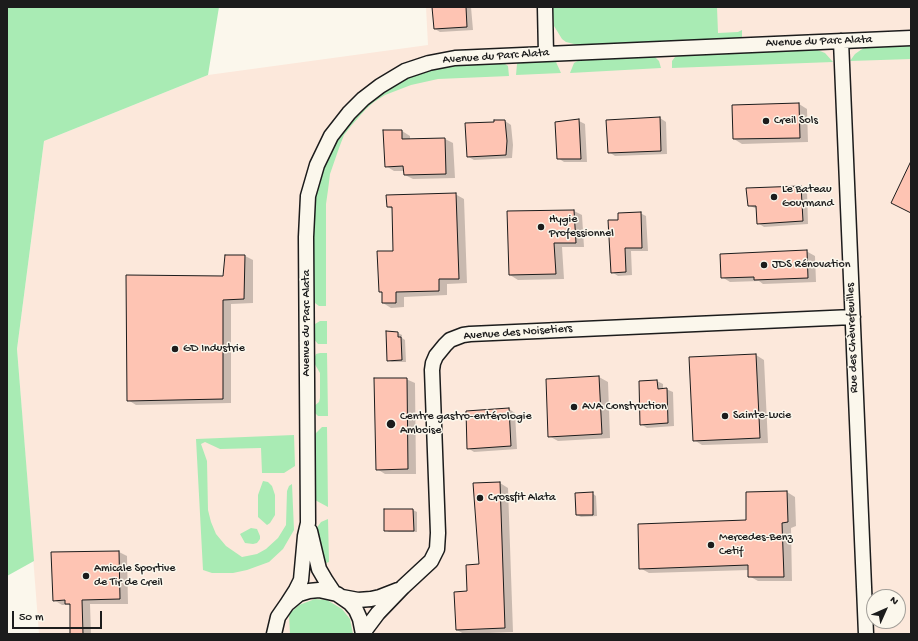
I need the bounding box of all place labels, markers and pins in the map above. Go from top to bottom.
place label: Creil Sols [774,114,818,128]
marker: Creil Sols [761,116,771,126]
place label: Le Bateau Gourmand [782,183,834,211]
marker: Le Bateau Gourmand [769,192,779,202]
place label: Hygie Professionnel [549,213,614,241]
marker: Hygie Professionnel [536,222,546,232]
place label: JDS Rénovation [772,258,850,272]
marker: JDS Rénovation [759,260,769,270]
place label: GD Industrie [183,342,245,356]
marker: GD Industrie [170,344,180,354]
place label: AVA Construction [582,400,667,414]
marker: AVA Construction [569,402,579,412]
place label: Sainte-Lucie [733,409,791,423]
place label: Centre gastro-entérologie Amboise [400,410,532,438]
marker: Sainte-Lucie [720,411,730,421]
marker: Centre gastro-entérologie Amboise [385,418,397,430]
place label: Crossfit Alata [488,491,556,505]
marker: Crossfit Alata [475,493,485,503]
place label: Mercedes-Benz Cetif [719,531,793,559]
marker: Mercedes-Benz Cetif [706,540,716,550]
place label: Amicale Sportive de Tir de Creil [94,562,176,590]
marker: Amicale Sportive de Tir de Creil [81,571,91,581]

